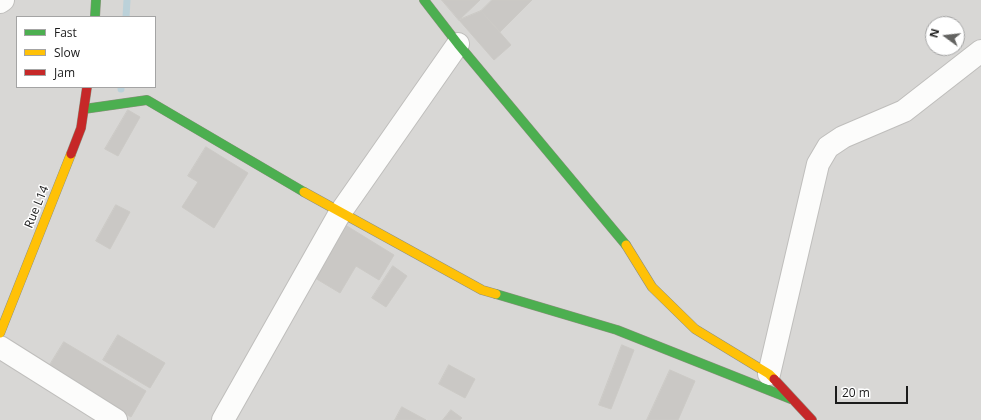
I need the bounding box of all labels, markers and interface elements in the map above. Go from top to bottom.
legend [16,16,156,88]
north arrow [925,16,965,56]
text: Fast [54,24,77,41]
text: N [925,27,942,39]
text: Slow [54,44,80,61]
text: Jam [54,64,75,81]
street label: Rue L14 [22,184,52,230]
scale bar [837,378,910,404]
text: 20 m [842,384,870,401]

